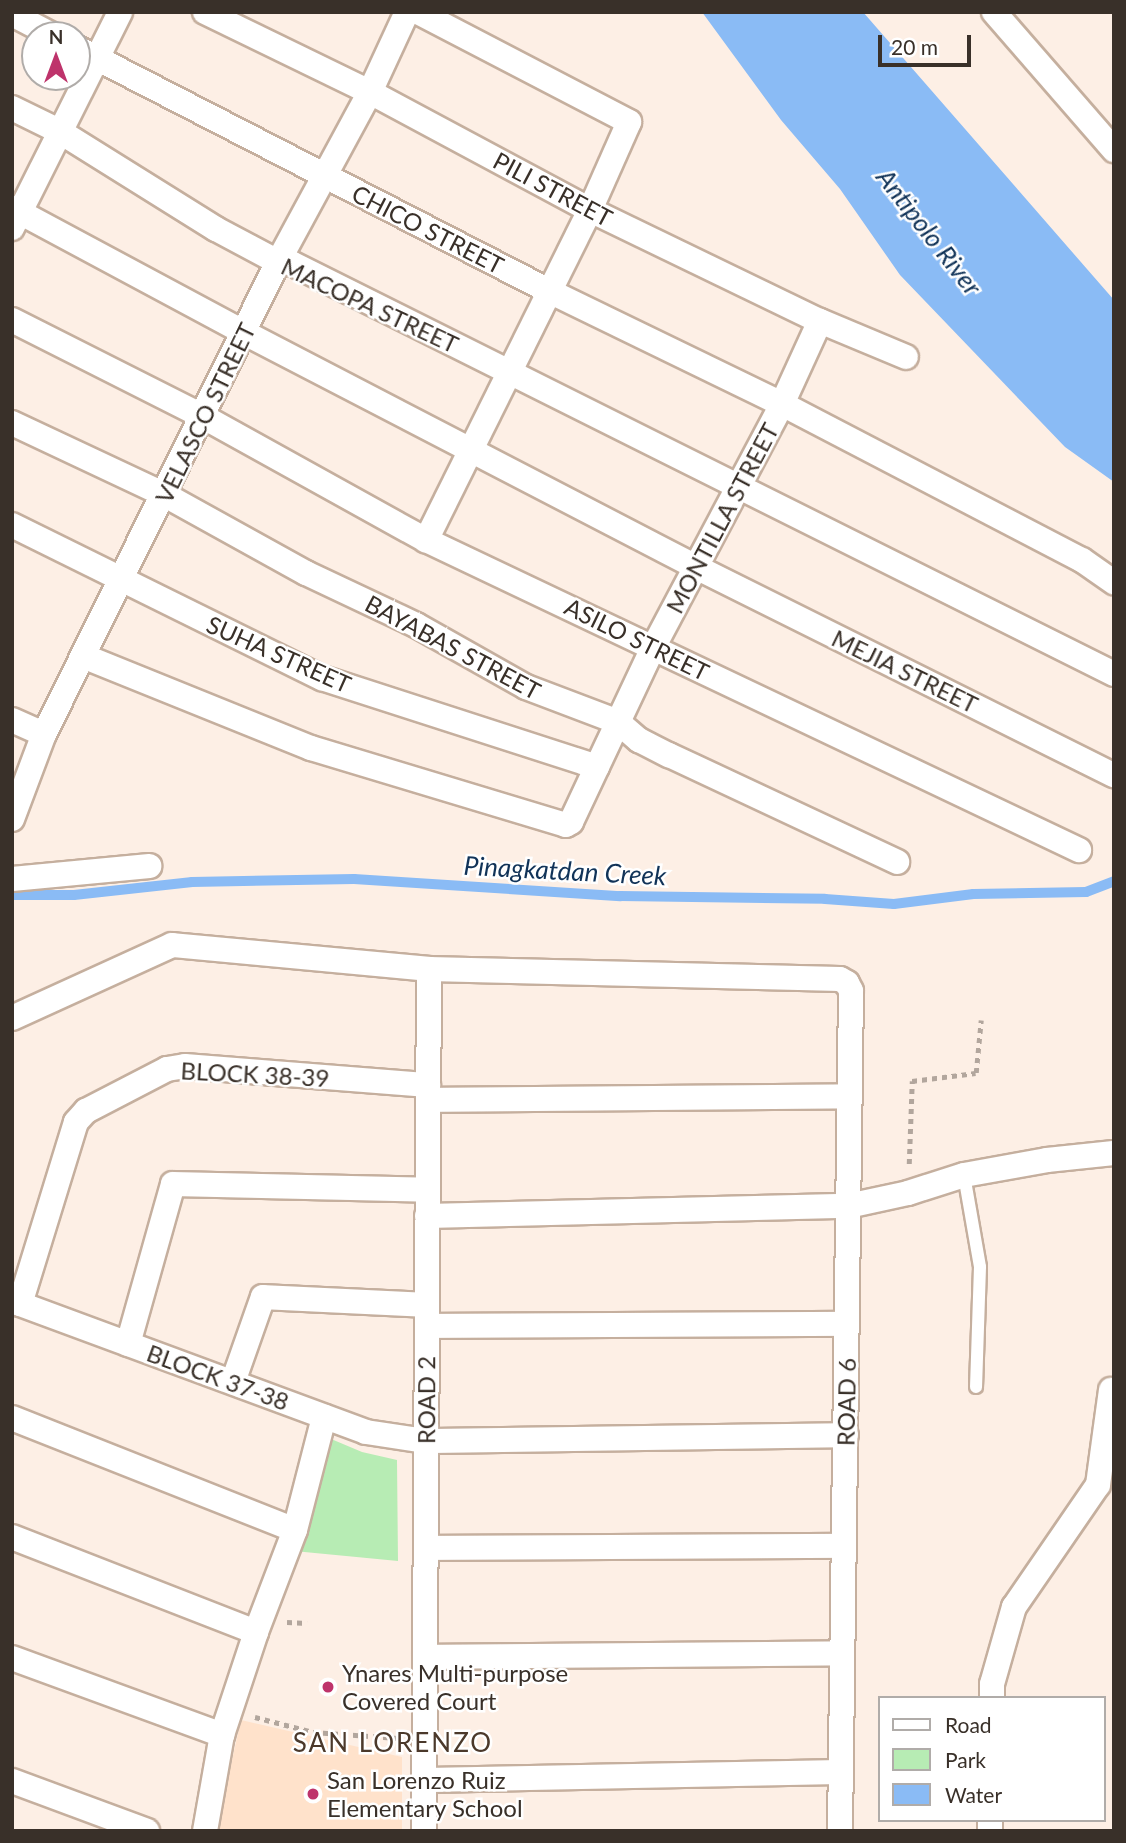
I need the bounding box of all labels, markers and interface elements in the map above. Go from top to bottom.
north arrow [21,21,91,91]
scale bar [881,21,974,65]
text: N [49,25,63,48]
text: 20 m [891,34,938,59]
street label: PILI STREET [489,146,617,232]
water label: Antipolo River [870,162,988,302]
street label: CHICO STREET [347,178,509,280]
street label: MACOPA STREET [277,251,463,359]
street label: VELASCO STREET [149,318,261,508]
street label: MONTILLA STREET [660,418,784,618]
street label: BAYABAS STREET [361,589,545,705]
street label: ASILO STREET [560,592,714,686]
street label: SUHA STREET [202,609,356,699]
street label: MEJIA STREET [827,623,983,719]
water label: Pinagkatdan Creek [463,850,667,892]
street label: BLOCK 38-39 [180,1056,330,1092]
street label: BLOCK 37-38 [143,1338,293,1416]
street label: ROAD 2 [412,1356,440,1444]
street label: ROAD 6 [831,1358,861,1446]
place label: Ynares Multi-purpose Covered Court [342,1659,568,1715]
marker: Ynares Multi-purpose Covered Court [320,1679,336,1695]
legend [878,1696,1105,1822]
text: Road [945,1712,992,1737]
district label: SAN LORENZO [294,1727,492,1759]
text: Park [945,1747,986,1772]
place label: San Lorenzo Ruiz Elementary School [327,1766,523,1822]
text: Water [945,1782,1002,1807]
marker: San Lorenzo Ruiz Elementary School [305,1786,321,1802]

